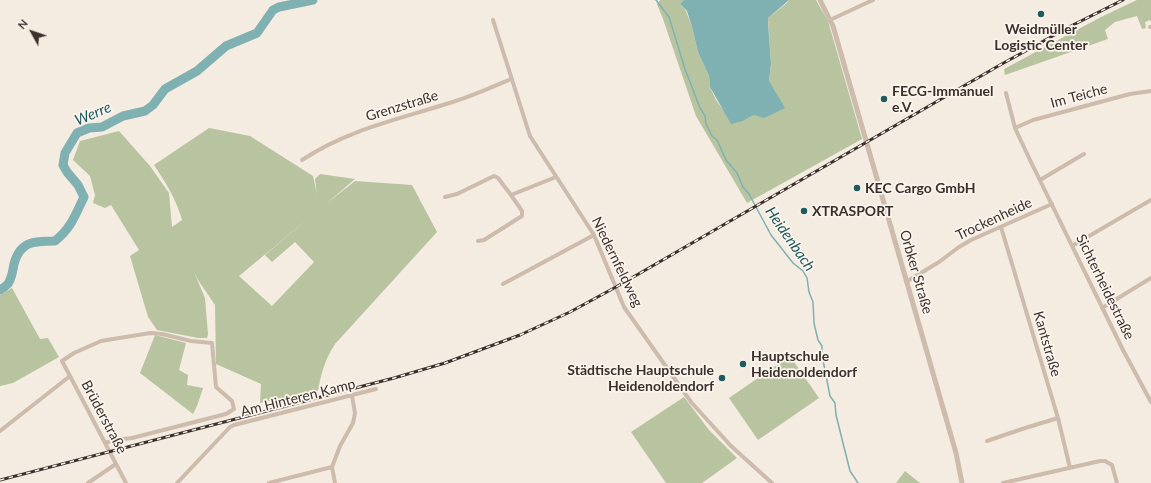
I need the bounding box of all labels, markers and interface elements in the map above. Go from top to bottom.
marker: Weidmüller Logistic Center [1036,9,1046,19]
north arrow [12,12,52,52]
text: N [15,17,30,31]
place label: Weidmüller Logistic Center [994,21,1088,54]
street label: Im Teiche [1049,80,1109,112]
place label: FECG-Immanuel e.V. [892,83,994,116]
street label: Grenzstraße [364,87,440,125]
marker: FECG-Immanuel e.V. [879,94,889,104]
water label: Werre [72,98,114,130]
place label: KEC Cargo GmbH [865,180,976,196]
marker: KEC Cargo GmbH [852,183,862,193]
street label: Trockenheide [953,194,1035,244]
water label: Heidenbach [761,203,819,275]
place label: XTRASPORT [812,203,893,219]
marker: XTRASPORT [799,206,809,216]
street label: Niedernfeldweg [588,214,646,310]
street label: Orbker Straße [896,228,936,316]
street label: Sichterheidestraße [1072,232,1138,342]
street label: Kantstraße [1030,309,1064,379]
place label: Hauptschule Heidenoldendorf [751,348,857,380]
marker: Hauptschule Heidenoldendorf [738,359,748,369]
place label: Städtische Hauptschule Heidenoldendorf [567,362,714,394]
marker: Städtische Hauptschule Heidenoldendorf [717,373,727,383]
street label: Am Hinteren Kamp [239,376,357,420]
street label: Brüderstraße [78,377,130,457]

